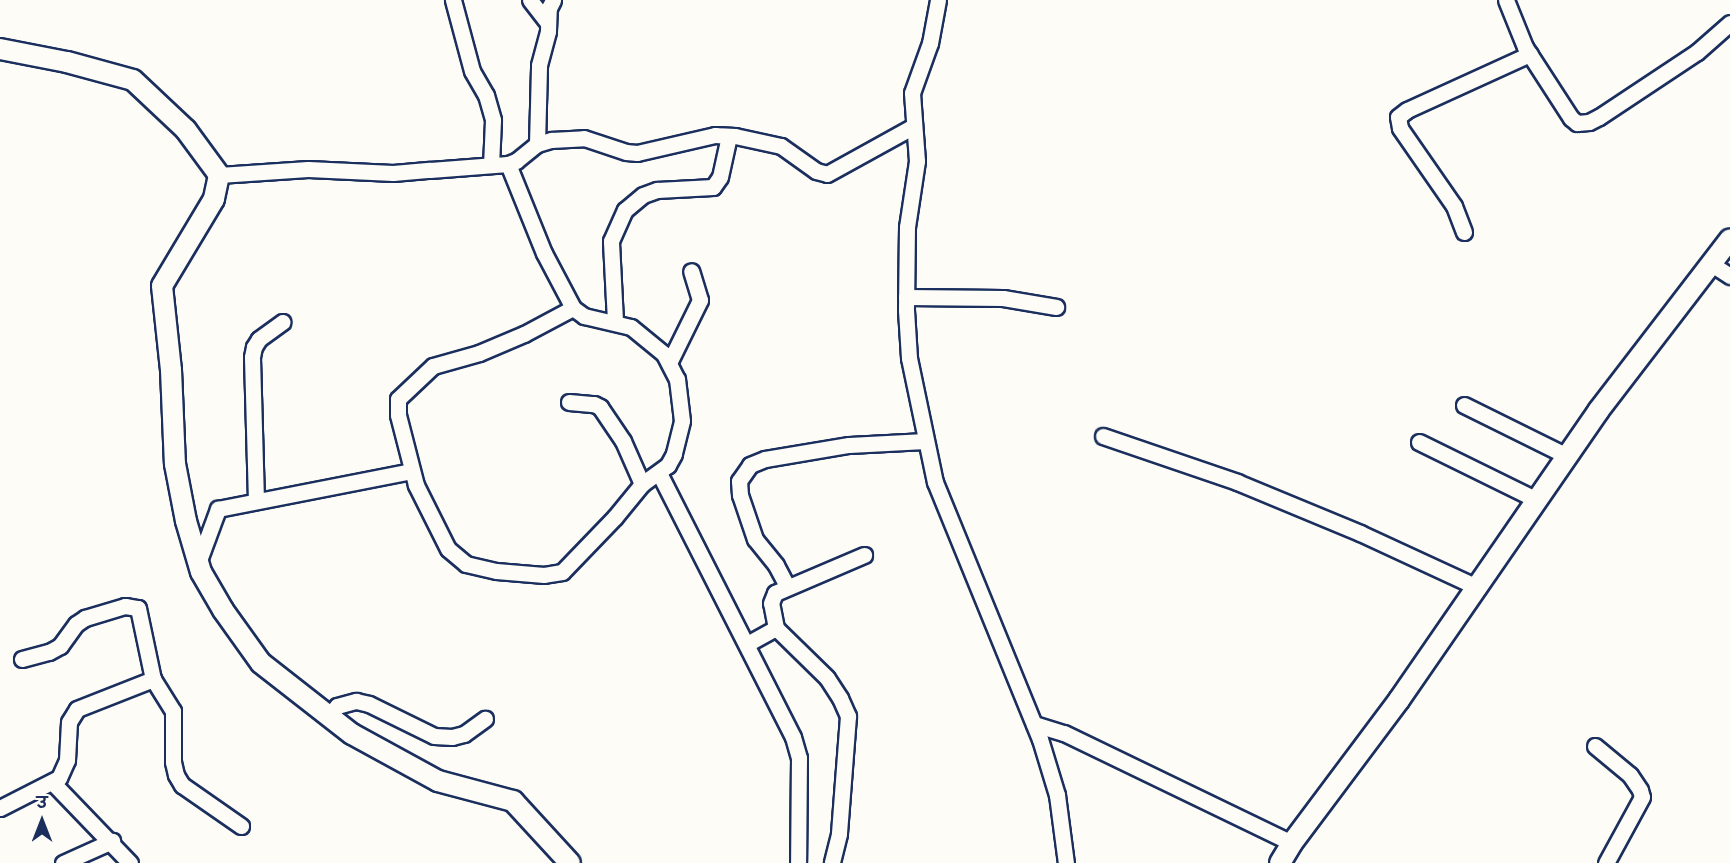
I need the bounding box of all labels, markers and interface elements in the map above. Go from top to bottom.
north arrow [12,791,72,851]
text: उ [37,793,47,812]

